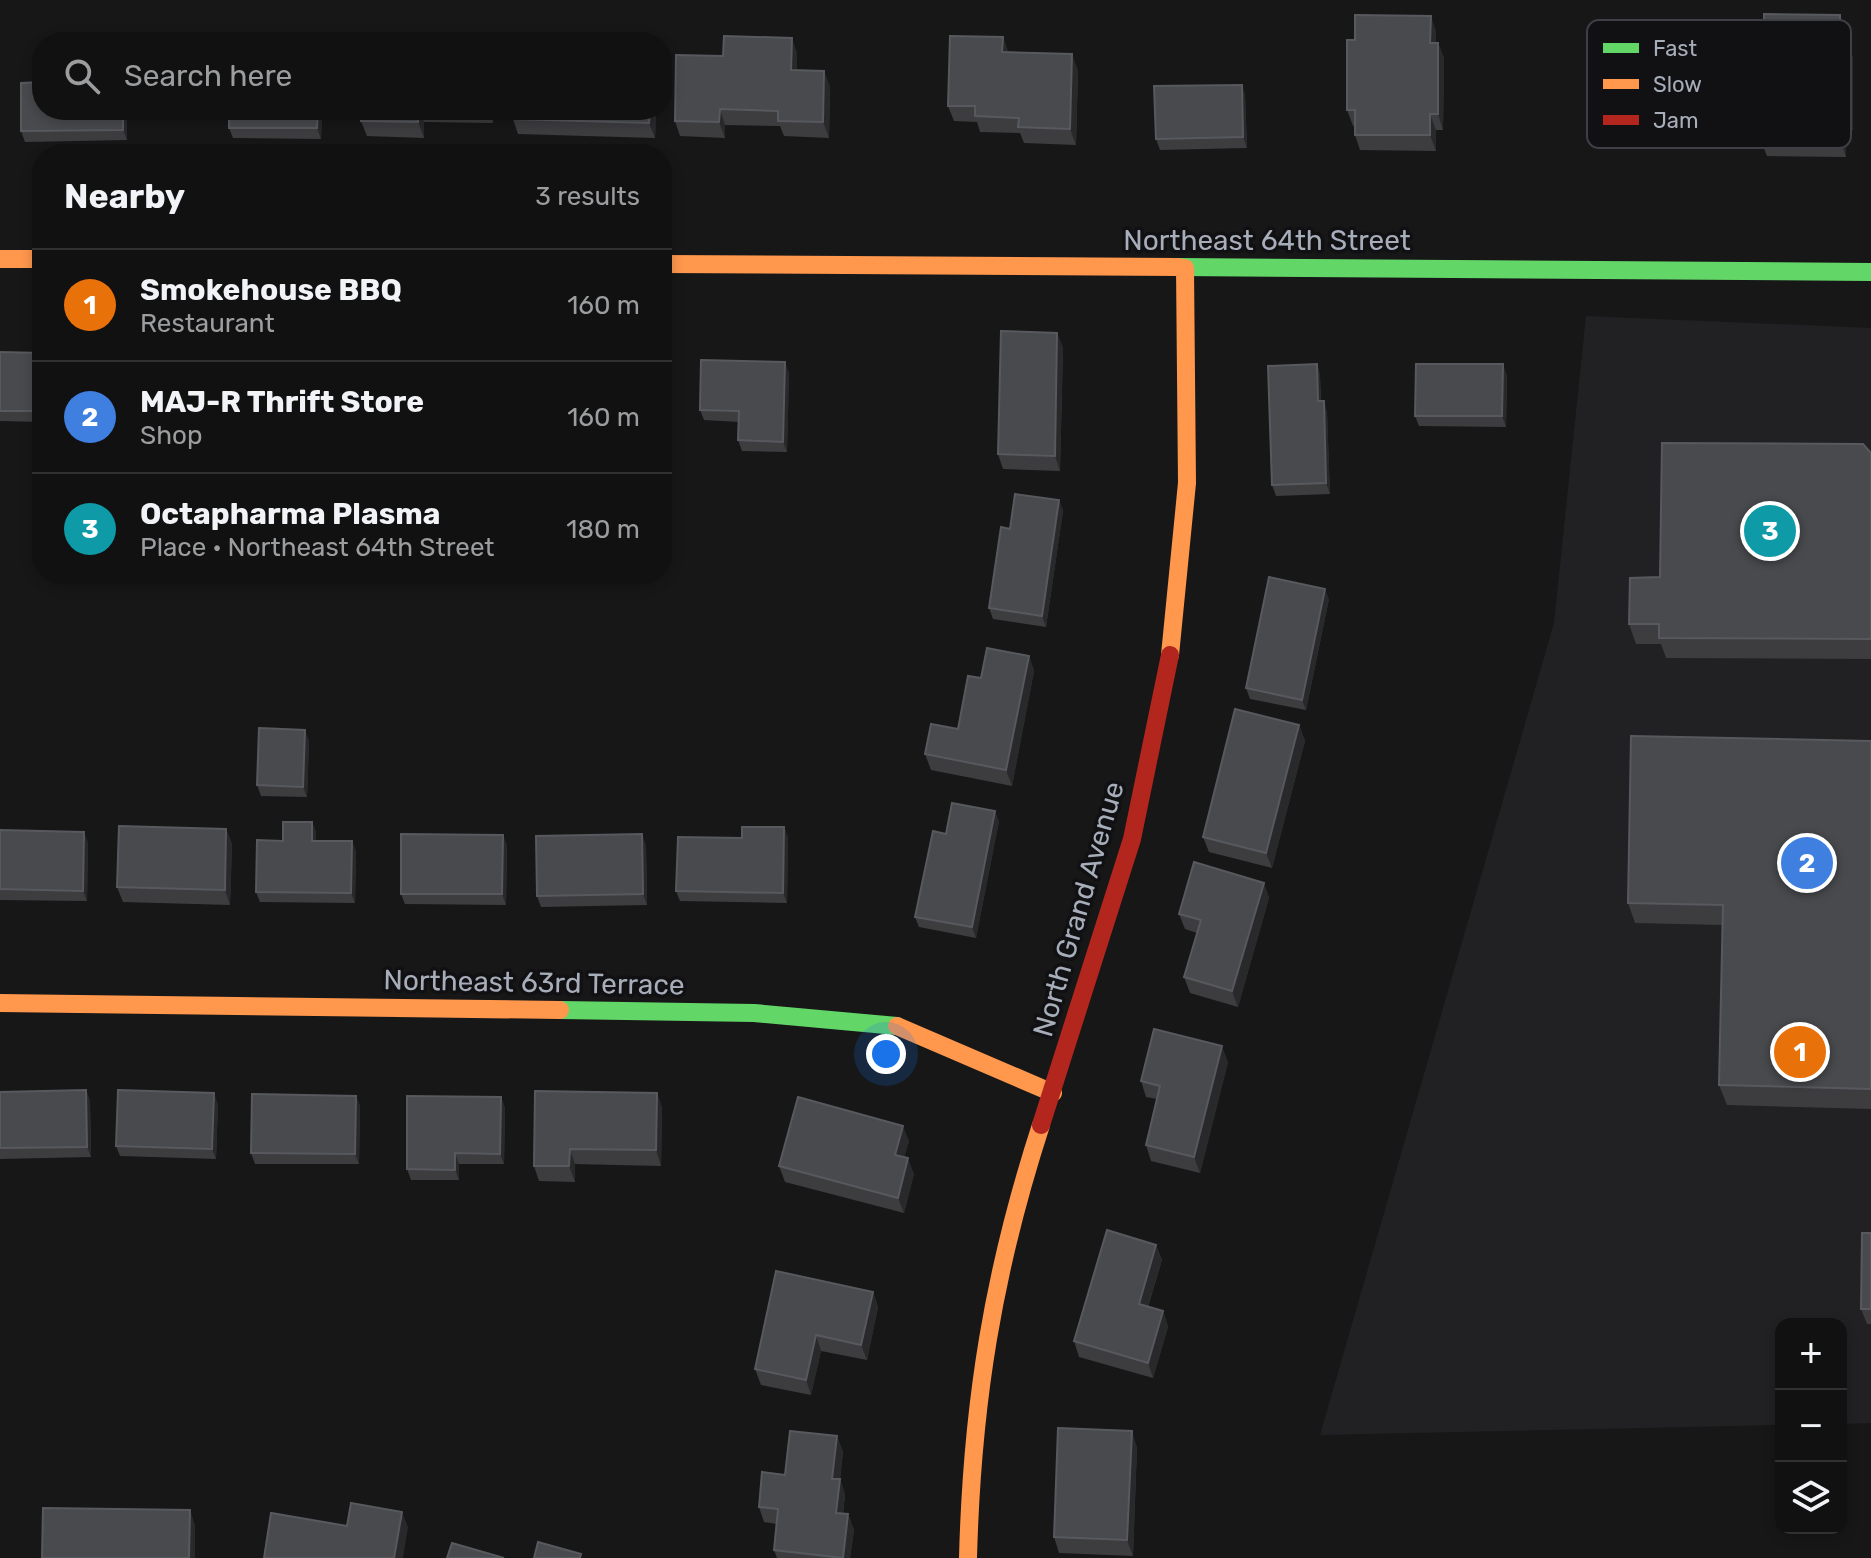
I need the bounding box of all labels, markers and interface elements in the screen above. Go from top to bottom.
legend [1587,20,1851,148]
search box [32,32,672,120]
text: Fast [1653,35,1698,62]
icon: search [60,54,104,98]
text: Search here [124,58,292,94]
text: Slow [1653,71,1702,98]
text: Jam [1653,107,1699,134]
text: Nearby [64,176,185,217]
text: 3 results [535,181,640,212]
street label: Northeast 64th Street [1123,224,1411,257]
text: Smokehouse BBQ [140,272,402,308]
text: 1 [84,290,96,321]
text: 160 m [567,290,640,321]
text: Restaurant [140,308,275,339]
text: MAJ-R Thrift Store [140,384,424,420]
text: 2 [82,402,98,433]
text: 160 m [567,402,640,433]
text: Shop [140,420,202,451]
text: Octapharma Plasma [140,496,440,532]
pin: 3 [1744,501,1796,561]
text: 3 [81,514,99,545]
text: 180 m [566,514,640,545]
text: Place · Northeast 64th Street [140,532,495,563]
street label: North Grand Avenue [1026,778,1131,1040]
pin: 2 [1781,833,1833,893]
street label: Northeast 63rd Terrace [383,963,685,1002]
pin: 1 [1774,1022,1826,1082]
your location [866,1034,906,1074]
map controls [1775,1318,1847,1534]
button: + [1775,1318,1847,1390]
button: − [1775,1390,1847,1462]
button: layers [1775,1462,1847,1534]

